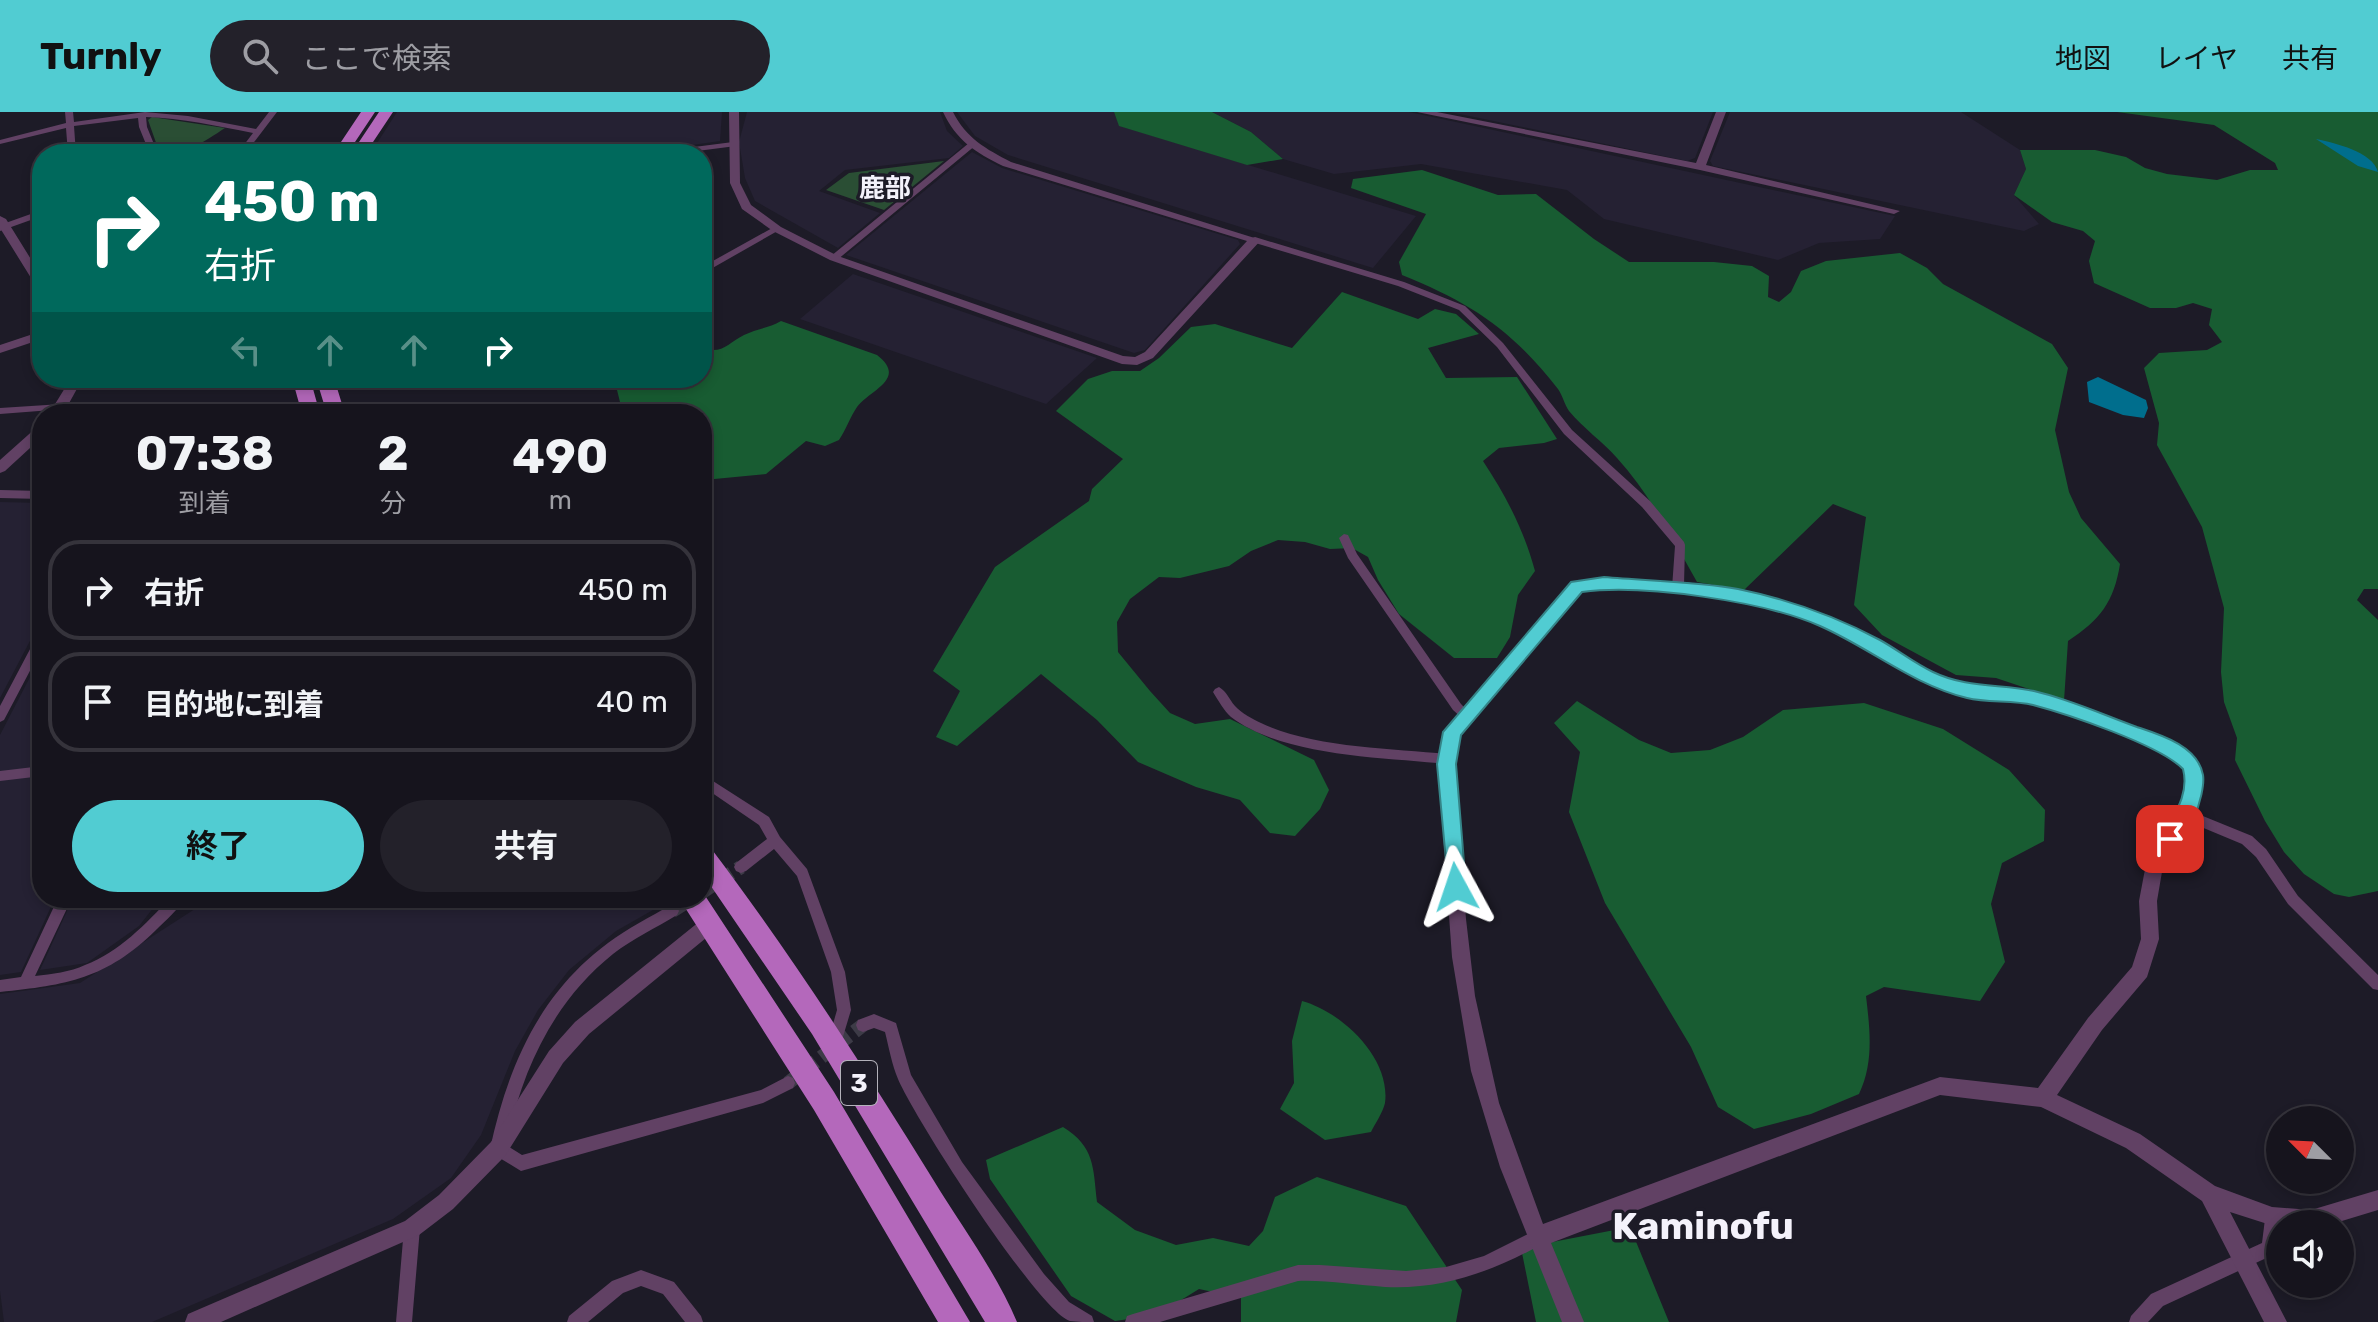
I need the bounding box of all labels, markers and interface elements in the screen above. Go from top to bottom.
search box [210,20,770,92]
text: Turnly [40,33,162,79]
icon: search [238,34,282,78]
text: ここで検索 [302,41,452,77]
text: 地図 [2055,42,2111,75]
text: レイヤ [2155,42,2238,75]
text: 共有 [2282,42,2338,75]
text: 450 m [204,169,380,235]
district label: 鹿部 [859,173,911,204]
icon: right [72,176,176,280]
text: 右折 [204,244,276,287]
icon: left [224,328,268,372]
icon: ahead [308,328,352,372]
icon: ahead [392,328,436,372]
icon: right [476,328,520,372]
text: 07:38 [136,425,274,482]
text: 2 [378,425,409,482]
text: 490 [512,428,608,485]
text: m [549,485,572,516]
text: 到着 [179,488,231,519]
text: 分 [380,488,406,519]
icon: right [76,568,120,612]
text: 450 m [578,572,668,608]
text: 右折 [144,575,204,611]
icon: arrive [76,680,120,724]
text: 40 m [596,684,668,720]
text: 目的地に到着 [144,687,324,723]
button: 終了 [72,800,364,892]
button: 共有 [380,800,672,892]
pin [2136,805,2204,873]
icon: arrive [2148,817,2192,861]
position arrow [1414,845,1498,929]
road number: 3 [841,1061,877,1105]
north arrow [2266,1106,2354,1194]
map controls [2266,1106,2354,1298]
district label: Kaminofu [1612,1203,1794,1249]
button: sound [2266,1210,2354,1298]

